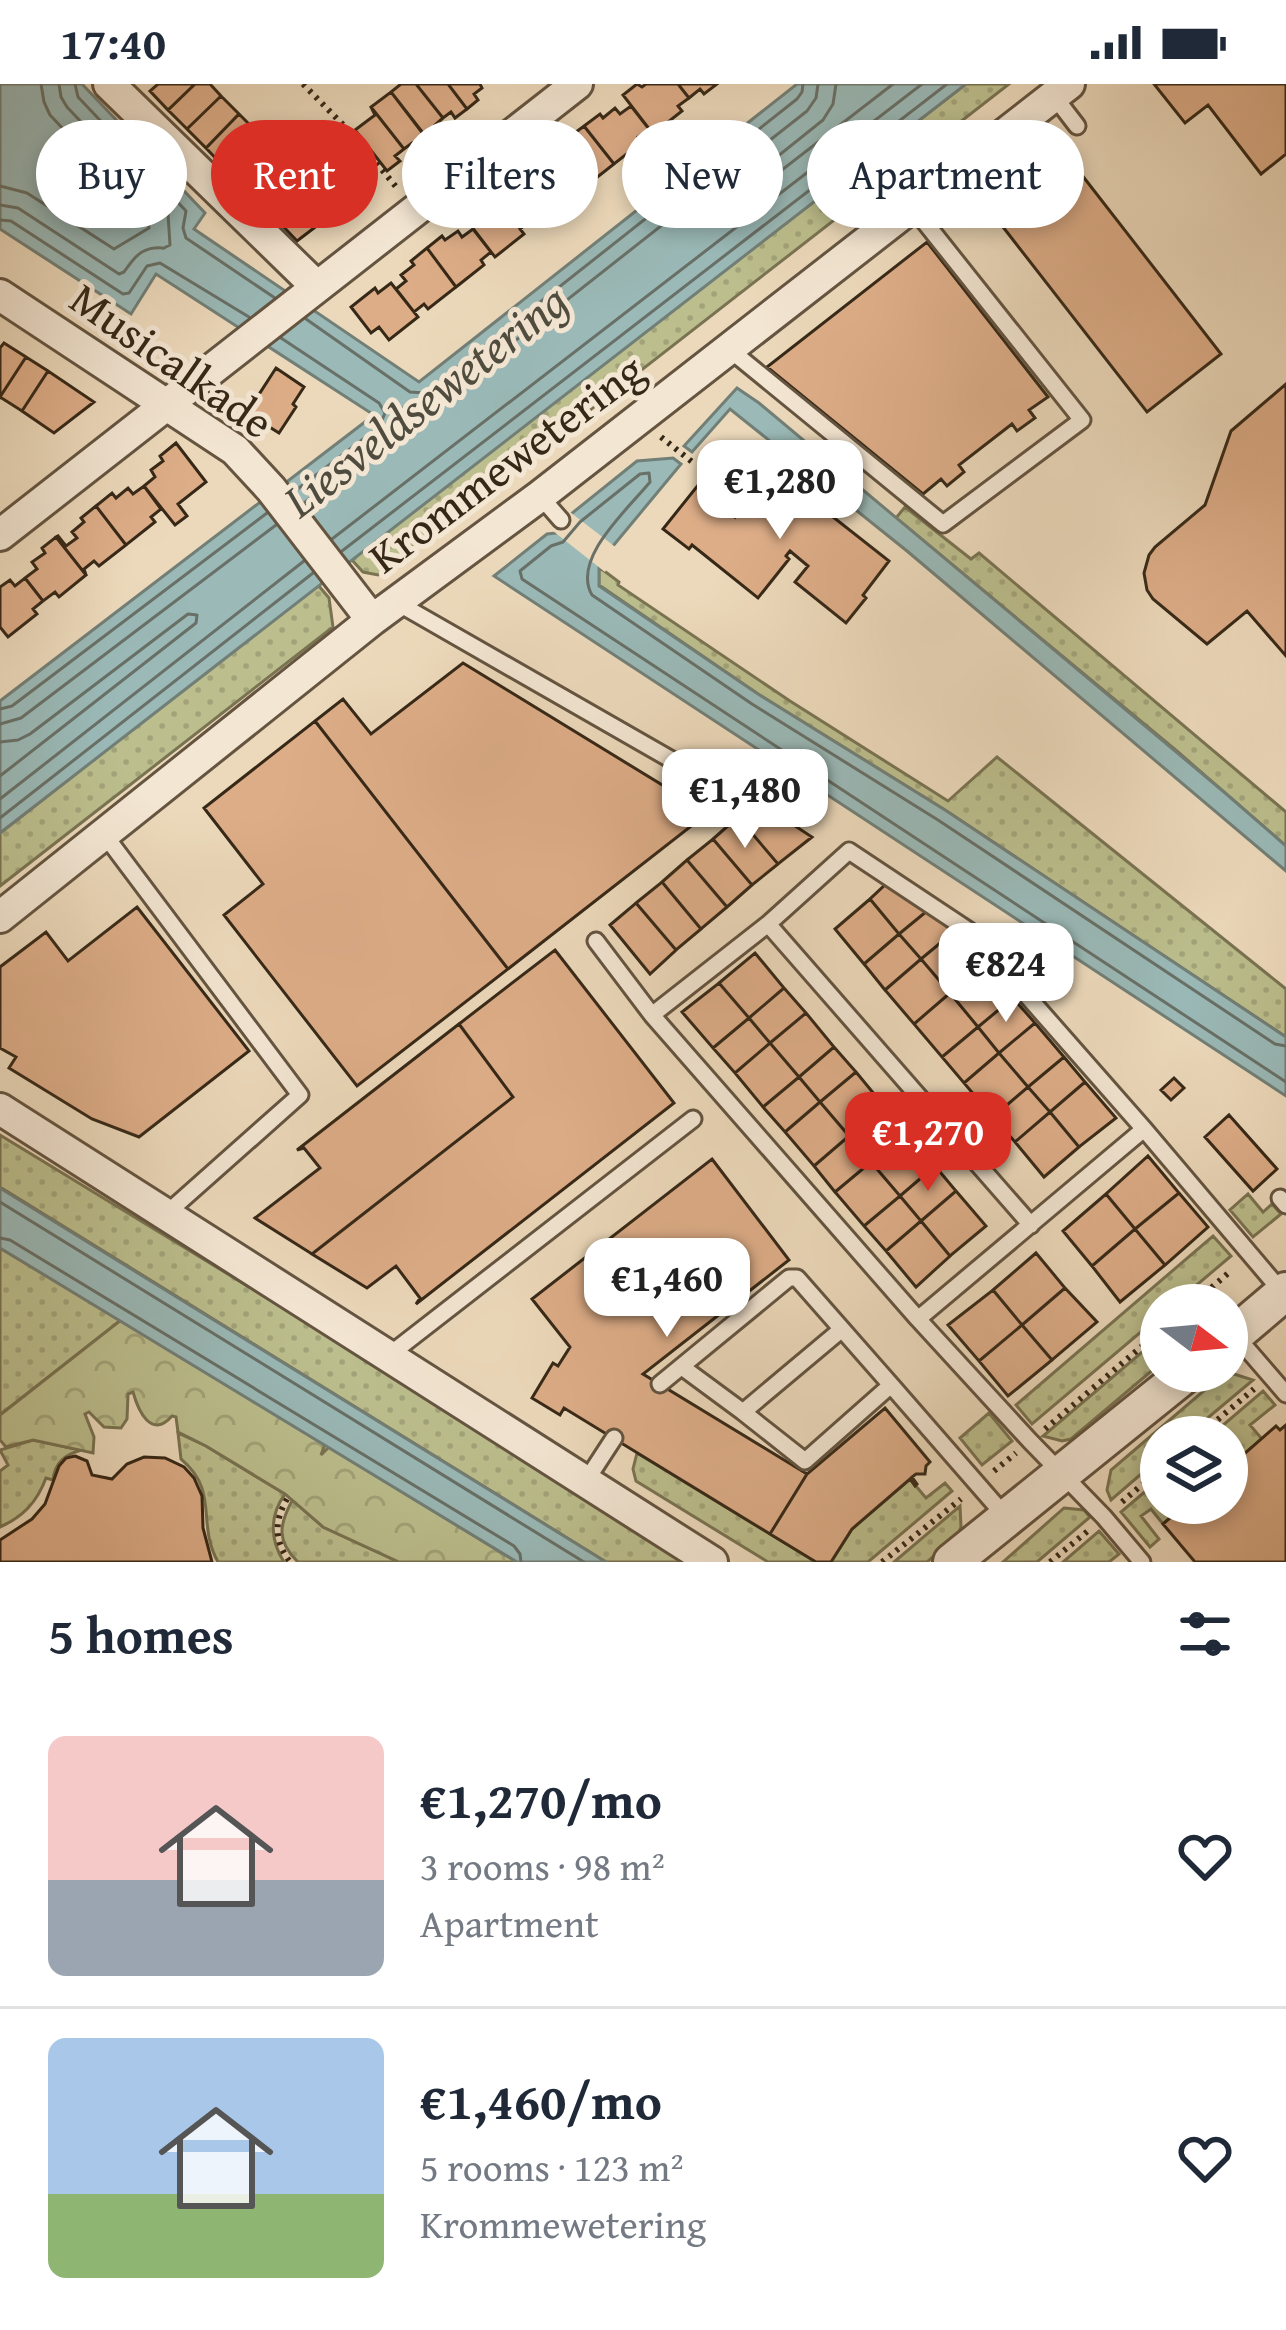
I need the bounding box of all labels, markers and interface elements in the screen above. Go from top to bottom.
text: 17:40 [60,10,166,75]
chip: Buy [36,120,187,228]
chip: Rent [211,120,378,228]
chip: Filters [402,120,598,228]
chip: New [622,120,783,228]
chip: Apartment [807,120,1084,228]
water label: Liesveldsewetering [266,265,582,534]
street label: Musicalkade [57,266,287,454]
street label: Krommewetering [354,337,658,588]
pin: €1,280 [682,440,878,542]
text: €1,280 [724,450,836,507]
pin: €1,480 [647,749,843,851]
text: €1,480 [689,759,801,816]
pin: €824 [935,923,1077,1025]
text: €824 [966,933,1046,990]
pin: €1,270 [830,1092,1026,1194]
text: €1,270 [872,1102,984,1159]
pin: €1,460 [569,1238,765,1340]
text: €1,460 [611,1248,723,1305]
north arrow [1140,1284,1248,1392]
map controls [1140,1284,1248,1524]
button: layers [1140,1416,1248,1524]
text: 5 homes [48,1597,234,1672]
icon: filters [1172,1601,1238,1667]
text: €1,270/mo [420,1762,662,1837]
icon: home [144,1784,288,1928]
icon: heart [1172,1823,1238,1889]
text: 3 rooms · 98 m² [420,1837,665,1894]
text: Apartment [420,1894,599,1951]
text: €1,460/mo [420,2063,662,2138]
icon: home [144,2086,288,2230]
icon: heart [1172,2125,1238,2191]
text: 5 rooms · 123 m² [420,2138,684,2195]
text: Krommewetering [420,2195,706,2252]

